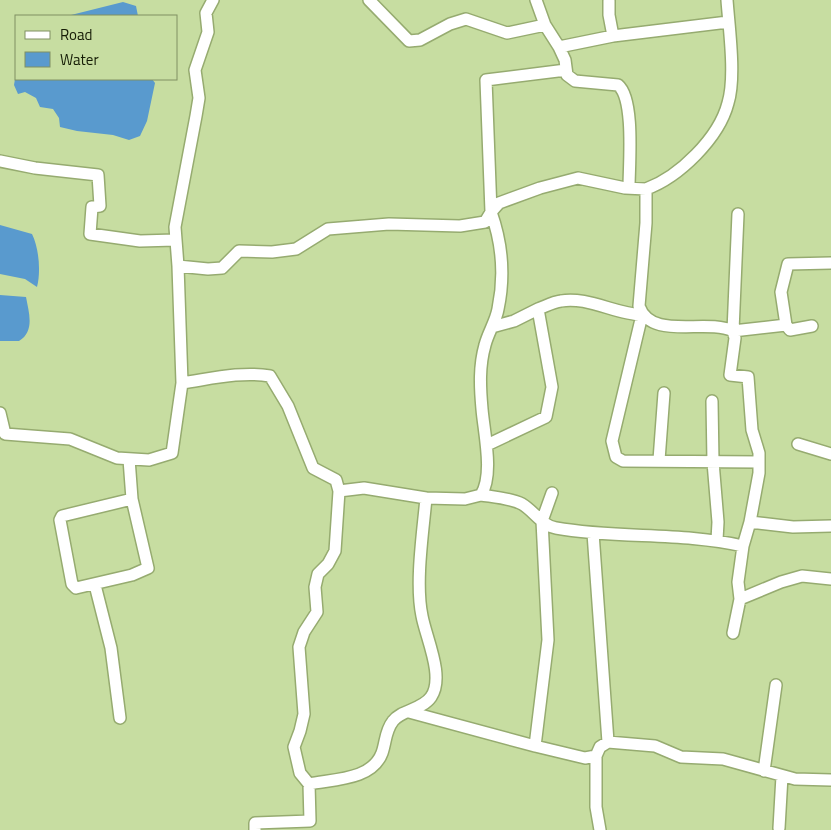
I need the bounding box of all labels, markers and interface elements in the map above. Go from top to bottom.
legend [15,15,178,80]
text: Road [60,23,92,46]
text: Water [60,48,99,71]

